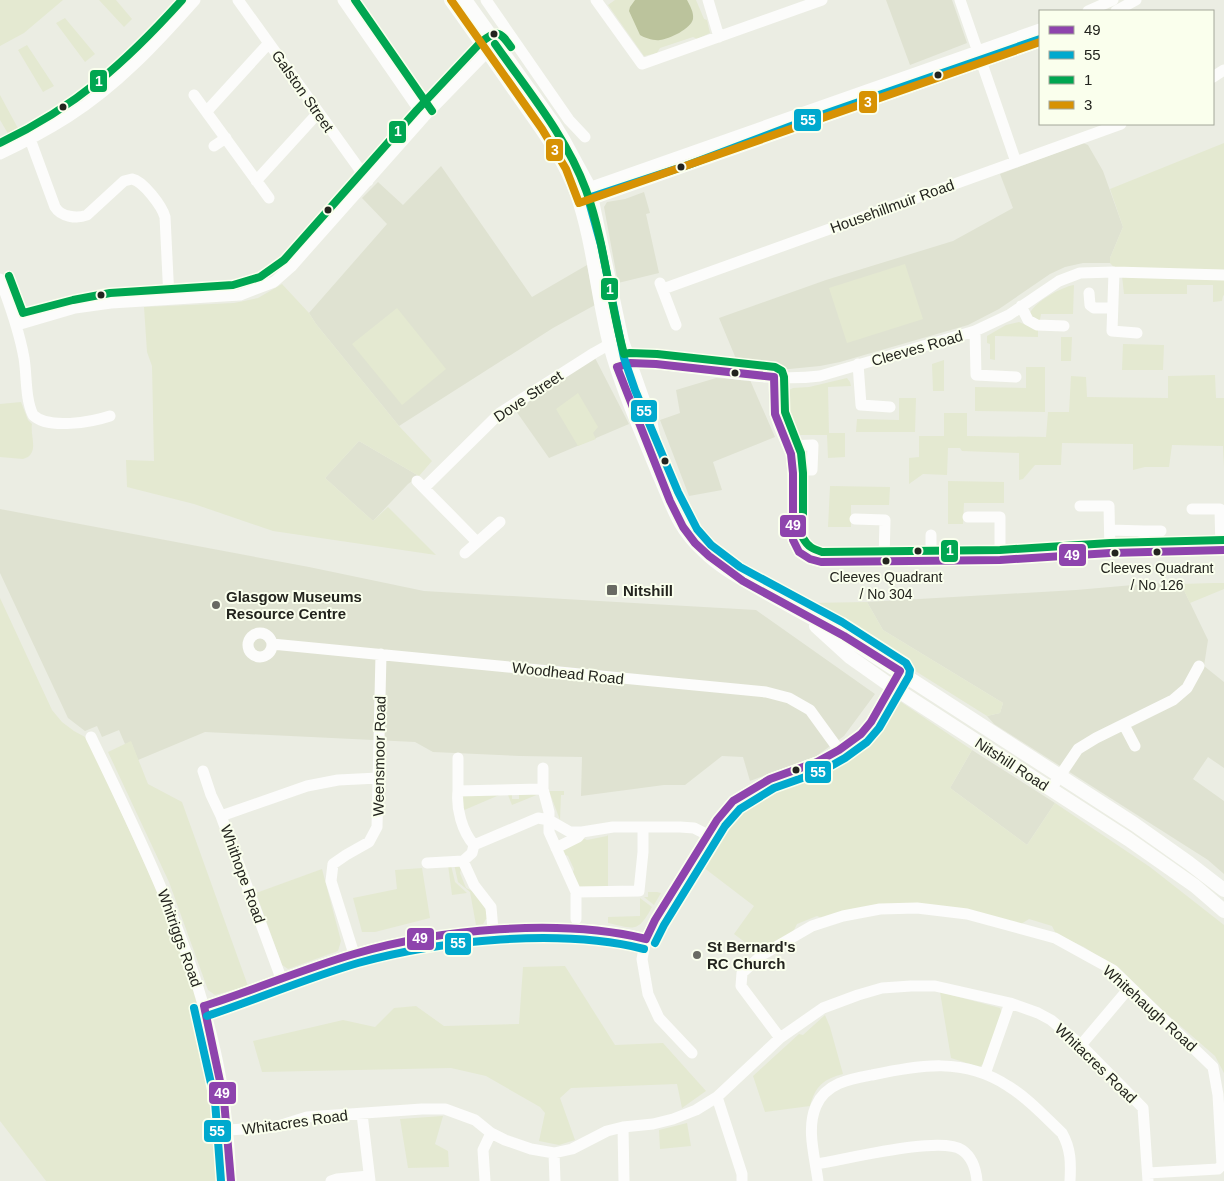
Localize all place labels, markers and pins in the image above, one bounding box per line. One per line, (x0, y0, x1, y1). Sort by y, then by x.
unlabelled marker (489, 29, 499, 39)
unlabelled marker (933, 70, 943, 80)
unlabelled marker (58, 102, 68, 112)
unlabelled marker (676, 162, 686, 172)
unlabelled marker (323, 205, 333, 215)
unlabelled marker (96, 290, 106, 300)
unlabelled marker (730, 368, 740, 378)
unlabelled marker (660, 456, 670, 466)
unlabelled marker (913, 546, 923, 556)
marker: Cleeves Quadrant / No 126 (1152, 547, 1162, 557)
unlabelled marker (1110, 548, 1120, 558)
marker: Cleeves Quadrant / No 304 (881, 556, 891, 566)
place label: Cleeves Quadrant / No 126 (1101, 560, 1214, 593)
place label: Cleeves Quadrant / No 304 (830, 569, 943, 602)
place label: Nitshill (623, 582, 673, 599)
marker: Nitshill (605, 583, 619, 597)
place label: Glasgow Museums Resource Centre (226, 588, 362, 622)
marker: Glasgow Museums Resource Centre (210, 599, 222, 611)
unlabelled marker (791, 765, 801, 775)
place label: St Bernard's RC Church (707, 938, 796, 972)
marker: St Bernard's RC Church (691, 949, 703, 961)

